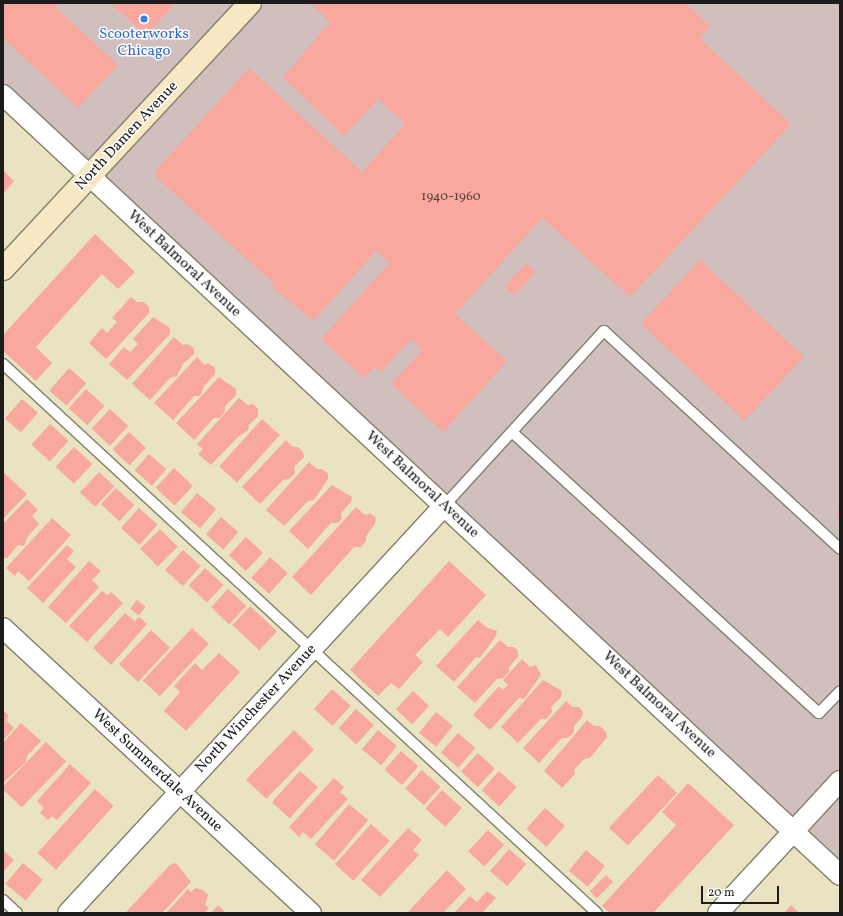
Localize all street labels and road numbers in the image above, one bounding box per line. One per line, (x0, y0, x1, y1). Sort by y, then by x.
street label: North Damen Avenue (72, 78, 182, 194)
street label: West Balmoral Avenue (124, 207, 244, 321)
street label: West Balmoral Avenue (362, 428, 482, 542)
street label: North Winchester Avenue (191, 641, 321, 777)
street label: West Balmoral Avenue (599, 648, 719, 762)
street label: West Summerdale Avenue (88, 706, 226, 836)

